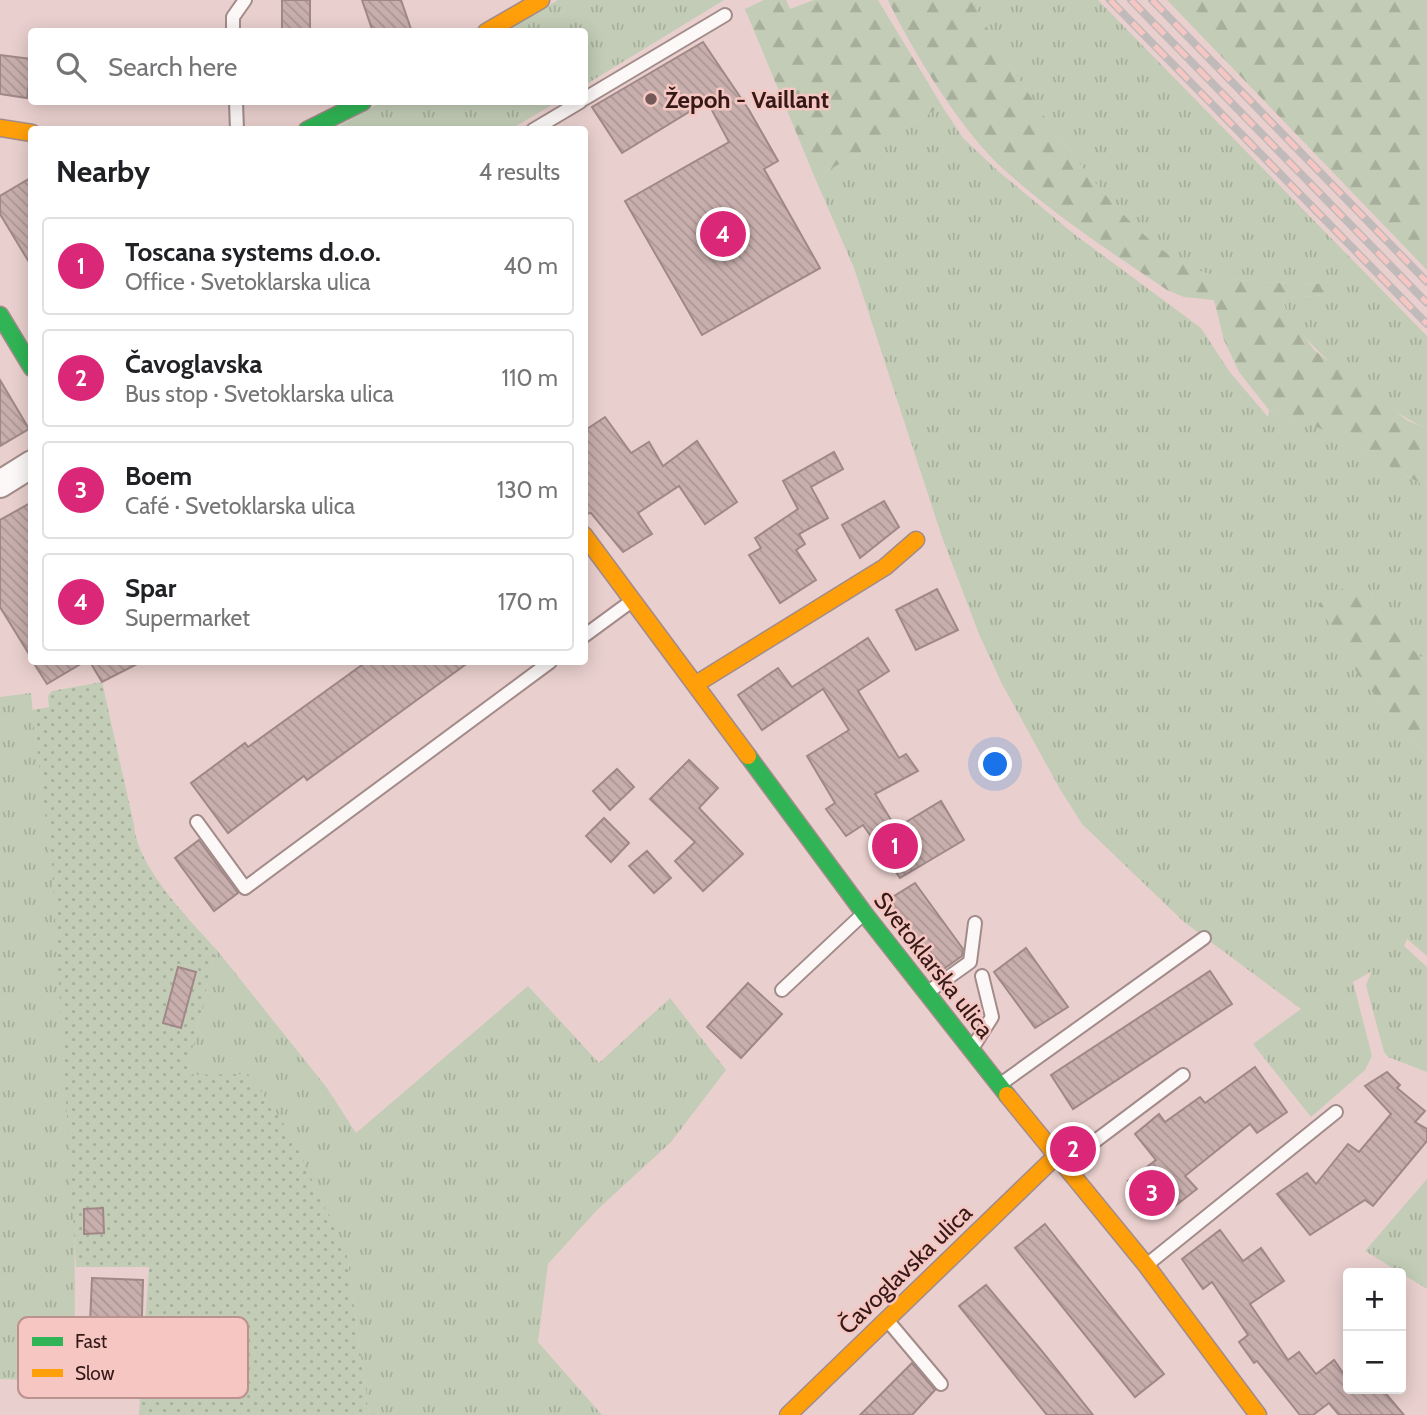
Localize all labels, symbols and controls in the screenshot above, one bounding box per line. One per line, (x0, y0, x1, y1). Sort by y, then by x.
search box (28, 28, 588, 105)
icon: search (52, 48, 90, 86)
text: Search here (108, 51, 237, 83)
place label: Žepoh - Vaillant (665, 85, 829, 114)
marker: Žepoh - Vaillant (643, 91, 659, 107)
text: Nearby (56, 153, 150, 190)
text: 4 results (479, 158, 560, 186)
pin: 4 (700, 208, 746, 260)
text: Toscana systems d.o.o. (125, 236, 381, 268)
text: 1 (77, 252, 85, 280)
text: 40 m (503, 252, 558, 280)
text: Office · Svetoklarska ulica (125, 268, 371, 296)
text: Čavoglavska (125, 348, 262, 380)
text: 2 (75, 364, 87, 392)
text: 110 m (502, 364, 558, 392)
text: Bus stop · Svetoklarska ulica (125, 380, 394, 408)
text: Boem (125, 460, 192, 492)
text: 3 (75, 476, 87, 504)
text: 130 m (497, 476, 558, 504)
text: Café · Svetoklarska ulica (125, 492, 355, 520)
text: Spar (125, 572, 176, 604)
text: 4 (74, 588, 88, 616)
text: 170 m (498, 588, 558, 616)
text: Supermarket (125, 604, 250, 632)
your location (978, 747, 1012, 781)
pin: 1 (872, 820, 918, 872)
street label: Svetoklarska ulica (868, 886, 1000, 1044)
pin: 2 (1050, 1123, 1096, 1175)
pin: 3 (1129, 1167, 1175, 1219)
street label: Čavoglavska ulica (832, 1198, 978, 1340)
map controls (1343, 1268, 1406, 1394)
button: + (1343, 1268, 1406, 1331)
legend (18, 1317, 248, 1398)
text: Fast (75, 1330, 108, 1353)
button: − (1343, 1331, 1406, 1394)
text: Slow (75, 1362, 115, 1385)

